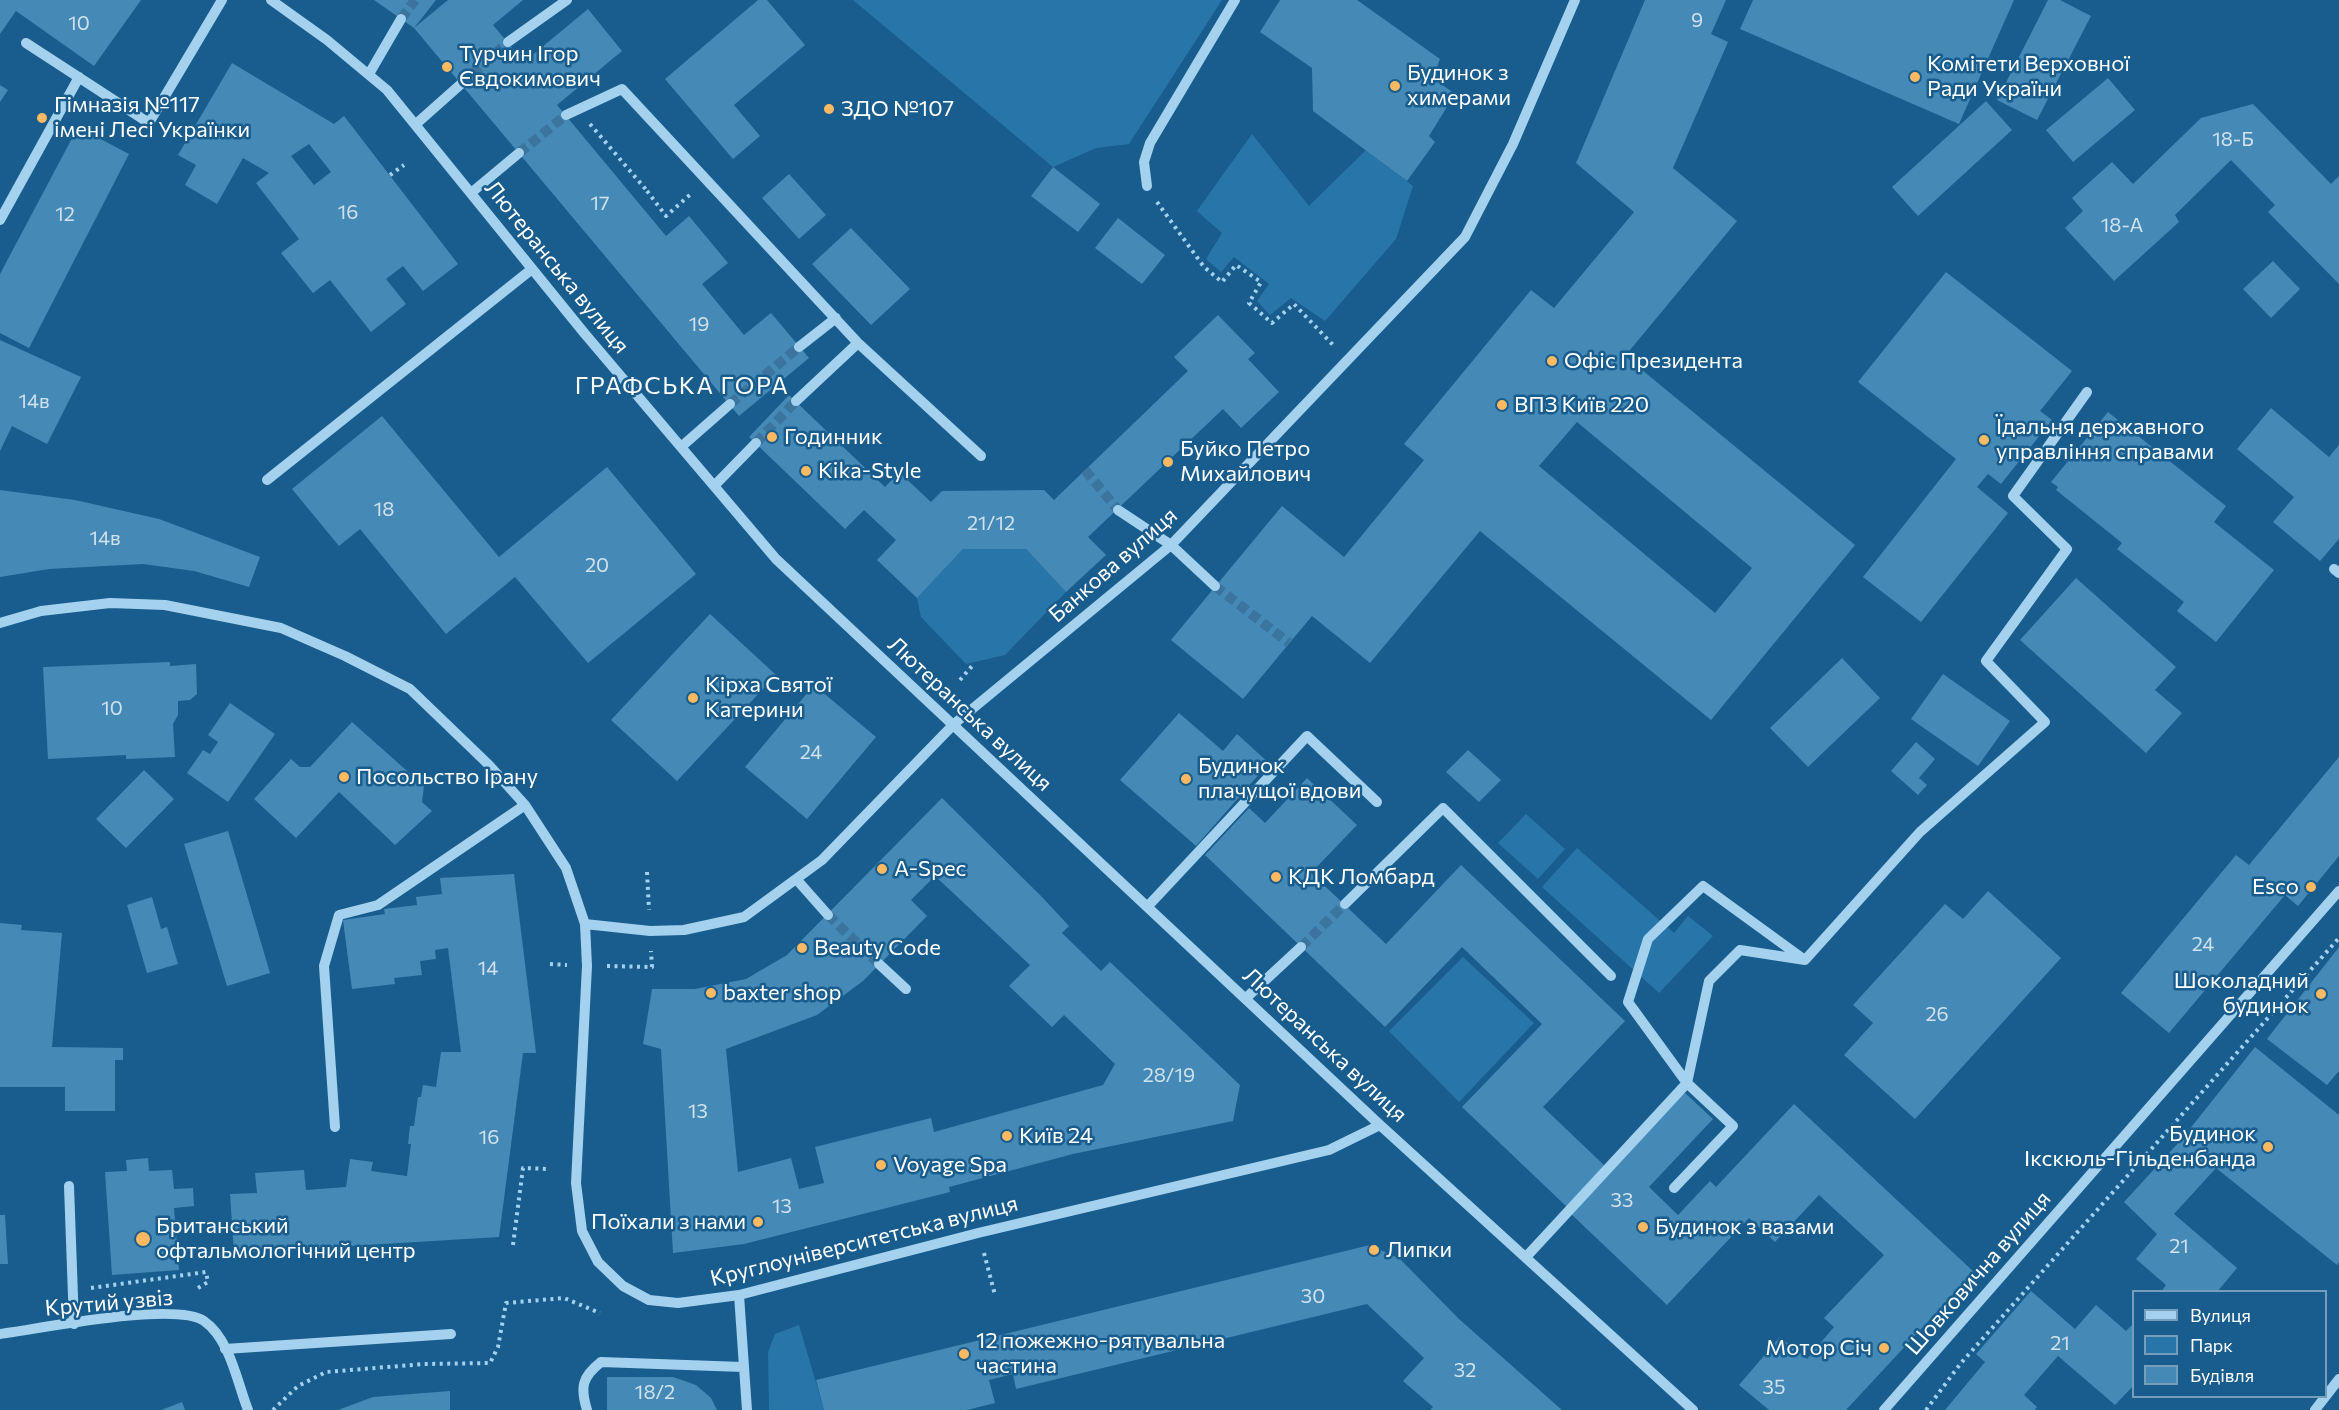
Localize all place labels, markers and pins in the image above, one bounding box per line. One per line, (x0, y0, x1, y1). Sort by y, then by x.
place label: Турчин Ігор Євдокимович (459, 41, 601, 92)
place label: Комітети Верховної Ради України (1927, 51, 2130, 102)
marker: Турчин Ігор Євдокимович (440, 60, 454, 74)
place label: Будинок з химерами (1407, 60, 1511, 112)
marker: Комітети Верховної Ради України (1908, 70, 1922, 84)
marker: Будинок з химерами (1388, 79, 1402, 93)
place label: Гімназія №117 імені Лесі Українки (54, 92, 250, 144)
place label: ЗДО №107 (841, 96, 954, 122)
marker: ЗДО №107 (822, 102, 836, 116)
marker: Гімназія №117 імені Лесі Українки (35, 111, 49, 125)
place label: Офіс Президента (1564, 348, 1743, 374)
marker: Офіс Президента (1545, 354, 1559, 368)
place label: ВПЗ Київ 220 (1514, 392, 1649, 418)
marker: ВПЗ Київ 220 (1495, 398, 1509, 412)
place label: Їдальня державного управління справами (1996, 414, 2214, 466)
place label: Годинник (784, 424, 883, 450)
marker: Годинник (765, 430, 779, 444)
marker: Їдальня державного управління справами (1977, 433, 1991, 447)
place label: Буйко Петро Михайлович (1180, 436, 1311, 488)
marker: Буйко Петро Михайлович (1161, 455, 1175, 469)
place label: Kika-Style (818, 458, 921, 484)
marker: Kika-Style (799, 464, 813, 478)
place label: Кірха Святої Катерини (705, 672, 832, 724)
marker: Кірха Святої Катерини (686, 691, 700, 705)
place label: Будинок плачущої вдови (1198, 753, 1361, 804)
place label: Посольство Ірану (356, 764, 538, 790)
marker: Посольство Ірану (337, 770, 351, 784)
marker: Будинок плачущої вдови (1179, 772, 1193, 786)
place label: A-Spec (894, 856, 966, 882)
marker: A-Spec (875, 862, 889, 876)
place label: КДК Ломбард (1288, 864, 1435, 890)
marker: КДК Ломбард (1269, 870, 1283, 884)
place label: Esco (2252, 874, 2299, 900)
marker: Esco (2304, 880, 2318, 894)
place label: Beauty Code (814, 935, 941, 961)
marker: Beauty Code (795, 941, 809, 955)
place label: Шоколадний будинок (2174, 968, 2309, 1020)
place label: baxter shop (723, 980, 841, 1006)
marker: baxter shop (704, 986, 718, 1000)
marker: Шоколадний будинок (2314, 987, 2328, 1001)
place label: Будинок Ікскюль-Гільденбанда (2024, 1121, 2256, 1172)
place label: Київ 24 (1019, 1123, 1093, 1149)
marker: Київ 24 (1000, 1129, 1014, 1143)
marker: Будинок Ікскюль-Гільденбанда (2261, 1140, 2275, 1154)
place label: Voyage Spa (893, 1152, 1007, 1178)
marker: Voyage Spa (874, 1158, 888, 1172)
place label: Поїхали з нами (591, 1209, 746, 1235)
place label: Британський офтальмологічний центр (156, 1213, 416, 1264)
place label: Будинок з вазами (1655, 1214, 1834, 1240)
marker: Поїхали з нами (751, 1215, 765, 1229)
marker: Будинок з вазами (1636, 1220, 1650, 1234)
marker: Британський офтальмологічний центр (134, 1230, 152, 1248)
place label: Липки (1386, 1237, 1452, 1263)
marker: Липки (1367, 1243, 1381, 1257)
place label: 12 пожежно-рятувальна частина (976, 1328, 1225, 1380)
place label: Мотор Січ (1765, 1335, 1872, 1361)
marker: Мотор Січ (1877, 1341, 1891, 1355)
marker: 12 пожежно-рятувальна частина (957, 1347, 971, 1361)

